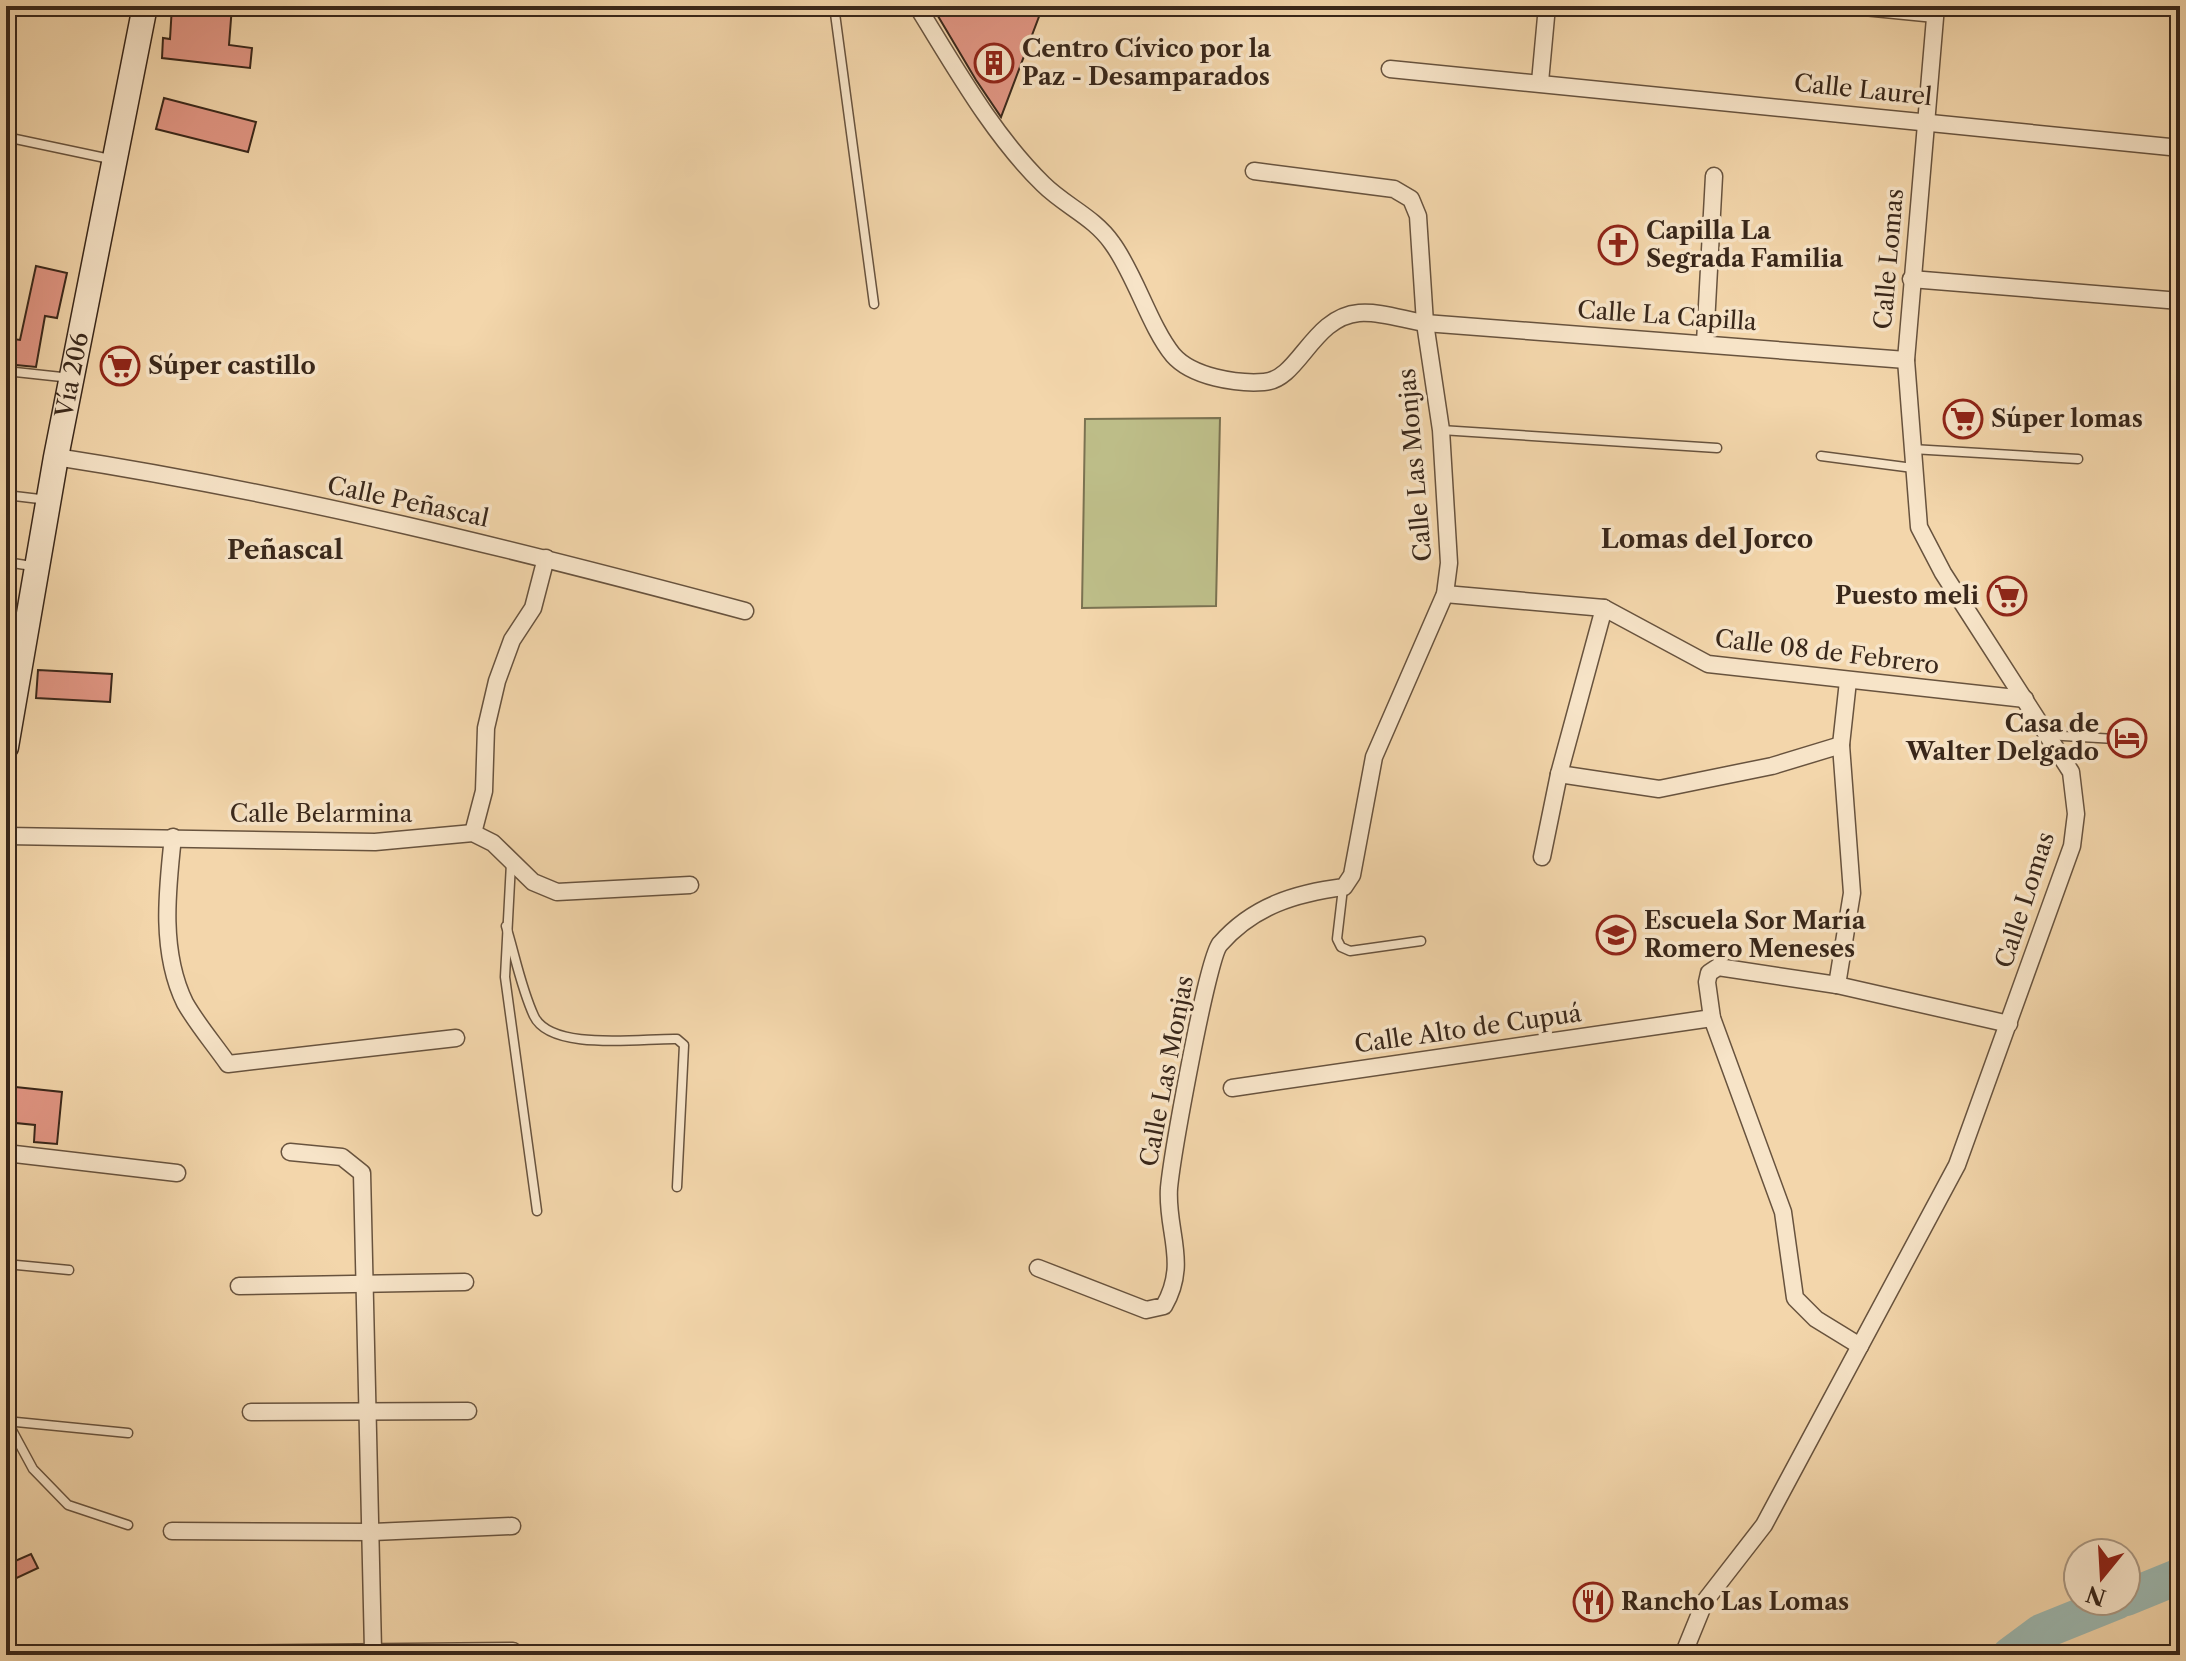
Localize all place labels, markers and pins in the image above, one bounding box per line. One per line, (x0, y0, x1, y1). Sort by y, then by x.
place label: Centro Cívico por la Paz - Desamparados (1022, 34, 1272, 91)
building icon: Centro Cívico por la Paz - Desamparados (973, 42, 1015, 84)
place label: Capilla La Segrada Familia (1646, 216, 1844, 273)
church icon: Capilla La Segrada Familia (1597, 224, 1639, 266)
supermarket icon: Súper castillo (99, 345, 141, 387)
place label: Súper castillo (148, 351, 316, 380)
supermarket icon: Súper lomas (1942, 398, 1984, 440)
place label: Súper lomas (1991, 404, 2143, 433)
supermarket icon: Puesto meli (1986, 575, 2028, 617)
place label: Puesto meli (1835, 581, 1979, 610)
place label: Casa de Walter Delgado (1905, 709, 2099, 766)
hotel icon: Casa de Walter Delgado (2106, 717, 2148, 759)
place label: Escuela Sor María Romero Meneses (1644, 906, 1867, 963)
school or university icon: Escuela Sor María Romero Meneses (1595, 914, 1637, 956)
restaurant icon: Rancho Las Lomas (1572, 1581, 1614, 1623)
place label: Rancho Las Lomas (1621, 1587, 1849, 1616)

